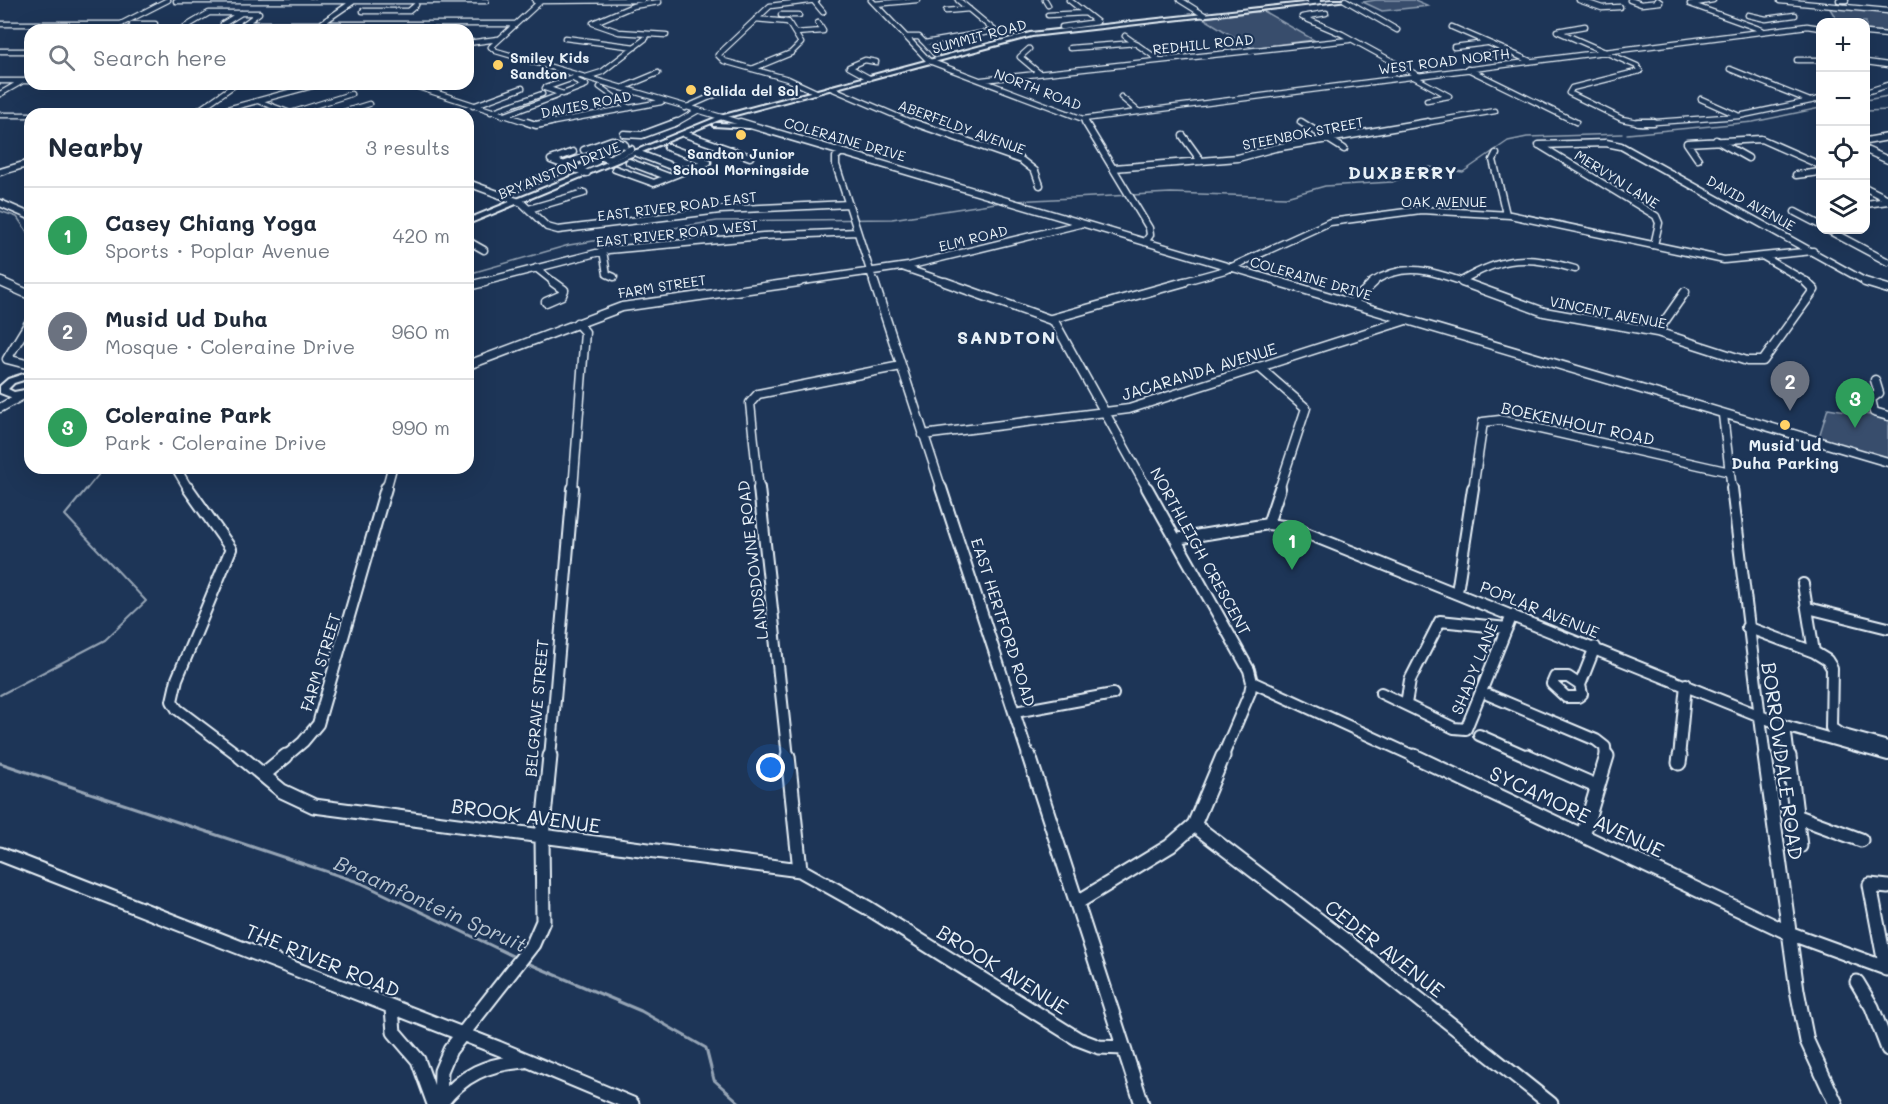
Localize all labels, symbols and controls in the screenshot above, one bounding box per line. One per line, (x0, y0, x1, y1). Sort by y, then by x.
street label: SUMMIT ROAD (930, 14, 1028, 58)
map controls (1816, 18, 1870, 234)
button: + (1816, 18, 1870, 72)
search box (24, 24, 474, 90)
street label: REDHILL ROAD (1152, 29, 1254, 59)
icon: search (45, 41, 78, 74)
text: Search here (93, 43, 227, 72)
street label: WEST ROAD NORTH (1377, 43, 1511, 79)
place label: Smiley Kids Sandton (510, 48, 589, 83)
marker: Smiley Kids Sandton (491, 58, 505, 72)
street label: NORTH ROAD (992, 64, 1084, 114)
button: − (1816, 72, 1870, 126)
place label: Salida del Sol (703, 81, 798, 100)
marker: Salida del Sol (684, 83, 698, 97)
street label: DAVIES ROAD (539, 86, 633, 122)
street label: ABERFELDY AVENUE (896, 95, 1028, 159)
street label: STEENBOK STREET (1241, 112, 1366, 154)
street label: COLERAINE DRIVE (782, 113, 908, 165)
button: locate (1816, 126, 1870, 180)
marker: Sandton Junior School Morningside (734, 128, 748, 142)
text: Nearby (48, 130, 143, 164)
text: 3 results (365, 134, 450, 160)
street label: BRYANSTON DRIVE (495, 137, 623, 203)
place label: Sandton Junior School Morningside (673, 144, 809, 179)
street label: MERVYN LANE (1571, 145, 1663, 213)
district label: DUXBERRY (1348, 160, 1458, 184)
street label: DAVID AVENUE (1703, 171, 1799, 235)
button: layers (1816, 180, 1870, 234)
street label: EAST RIVER ROAD EAST (596, 187, 758, 225)
street label: OAK AVENUE (1401, 192, 1487, 211)
text: Casey Chiang Yoga (105, 208, 317, 237)
street label: EAST RIVER ROAD WEST (595, 215, 759, 251)
street label: ELM ROAD (937, 220, 1009, 256)
text: 1 (63, 222, 72, 248)
text: 420 m (392, 222, 450, 248)
text: Sports · Poplar Avenue (105, 237, 330, 263)
street label: COLERAINE DRIVE (1248, 252, 1374, 304)
street label: FARM STREET (617, 270, 708, 302)
street label: VINCENT AVENUE (1548, 291, 1668, 333)
text: Musid Ud Duha (105, 304, 268, 333)
text: 2 (62, 318, 73, 344)
text: 960 m (391, 318, 450, 344)
district label: SANDTON (957, 325, 1057, 349)
text: Mosque · Coleraine Drive (105, 333, 355, 359)
street label: JACARANDA AVENUE (1119, 337, 1279, 405)
pin: 2 (1770, 362, 1810, 411)
pin: 3 (1836, 378, 1874, 428)
street label: BOEKENHOUT ROAD (1499, 396, 1657, 450)
text: Coleraine Park (105, 400, 272, 429)
text: 3 (62, 414, 74, 440)
text: 990 m (392, 414, 450, 440)
marker: Musid Ud Duha Parking (1778, 418, 1792, 432)
text: Park · Coleraine Drive (105, 429, 327, 455)
place label: Musid Ud Duha Parking (1731, 434, 1839, 473)
street label: NORTHLEIGH CRESCENT (1146, 463, 1256, 639)
street label: LANDSDOWNE ROAD (732, 479, 772, 641)
pin: 1 (1272, 520, 1312, 570)
street label: EAST HERTFORD ROAD (967, 535, 1041, 709)
street label: POPLAR AVENUE (1477, 576, 1603, 642)
street label: FARM STREET (295, 610, 345, 714)
street label: SHADY LANE (1446, 618, 1502, 718)
street label: BELGRAVE STREET (520, 638, 552, 778)
street label: BORROWDALE ROAD (1756, 660, 1810, 862)
your location (756, 753, 785, 782)
street label: SYCAMORE AVENUE (1486, 759, 1668, 863)
street label: BROOK AVENUE (450, 792, 602, 838)
water label: Braamfontein Spruit (330, 848, 532, 958)
street label: CEDER AVENUE (1320, 893, 1450, 1003)
street label: THE RIVER ROAD (242, 917, 404, 1003)
street label: BROOK AVENUE (932, 918, 1074, 1020)

